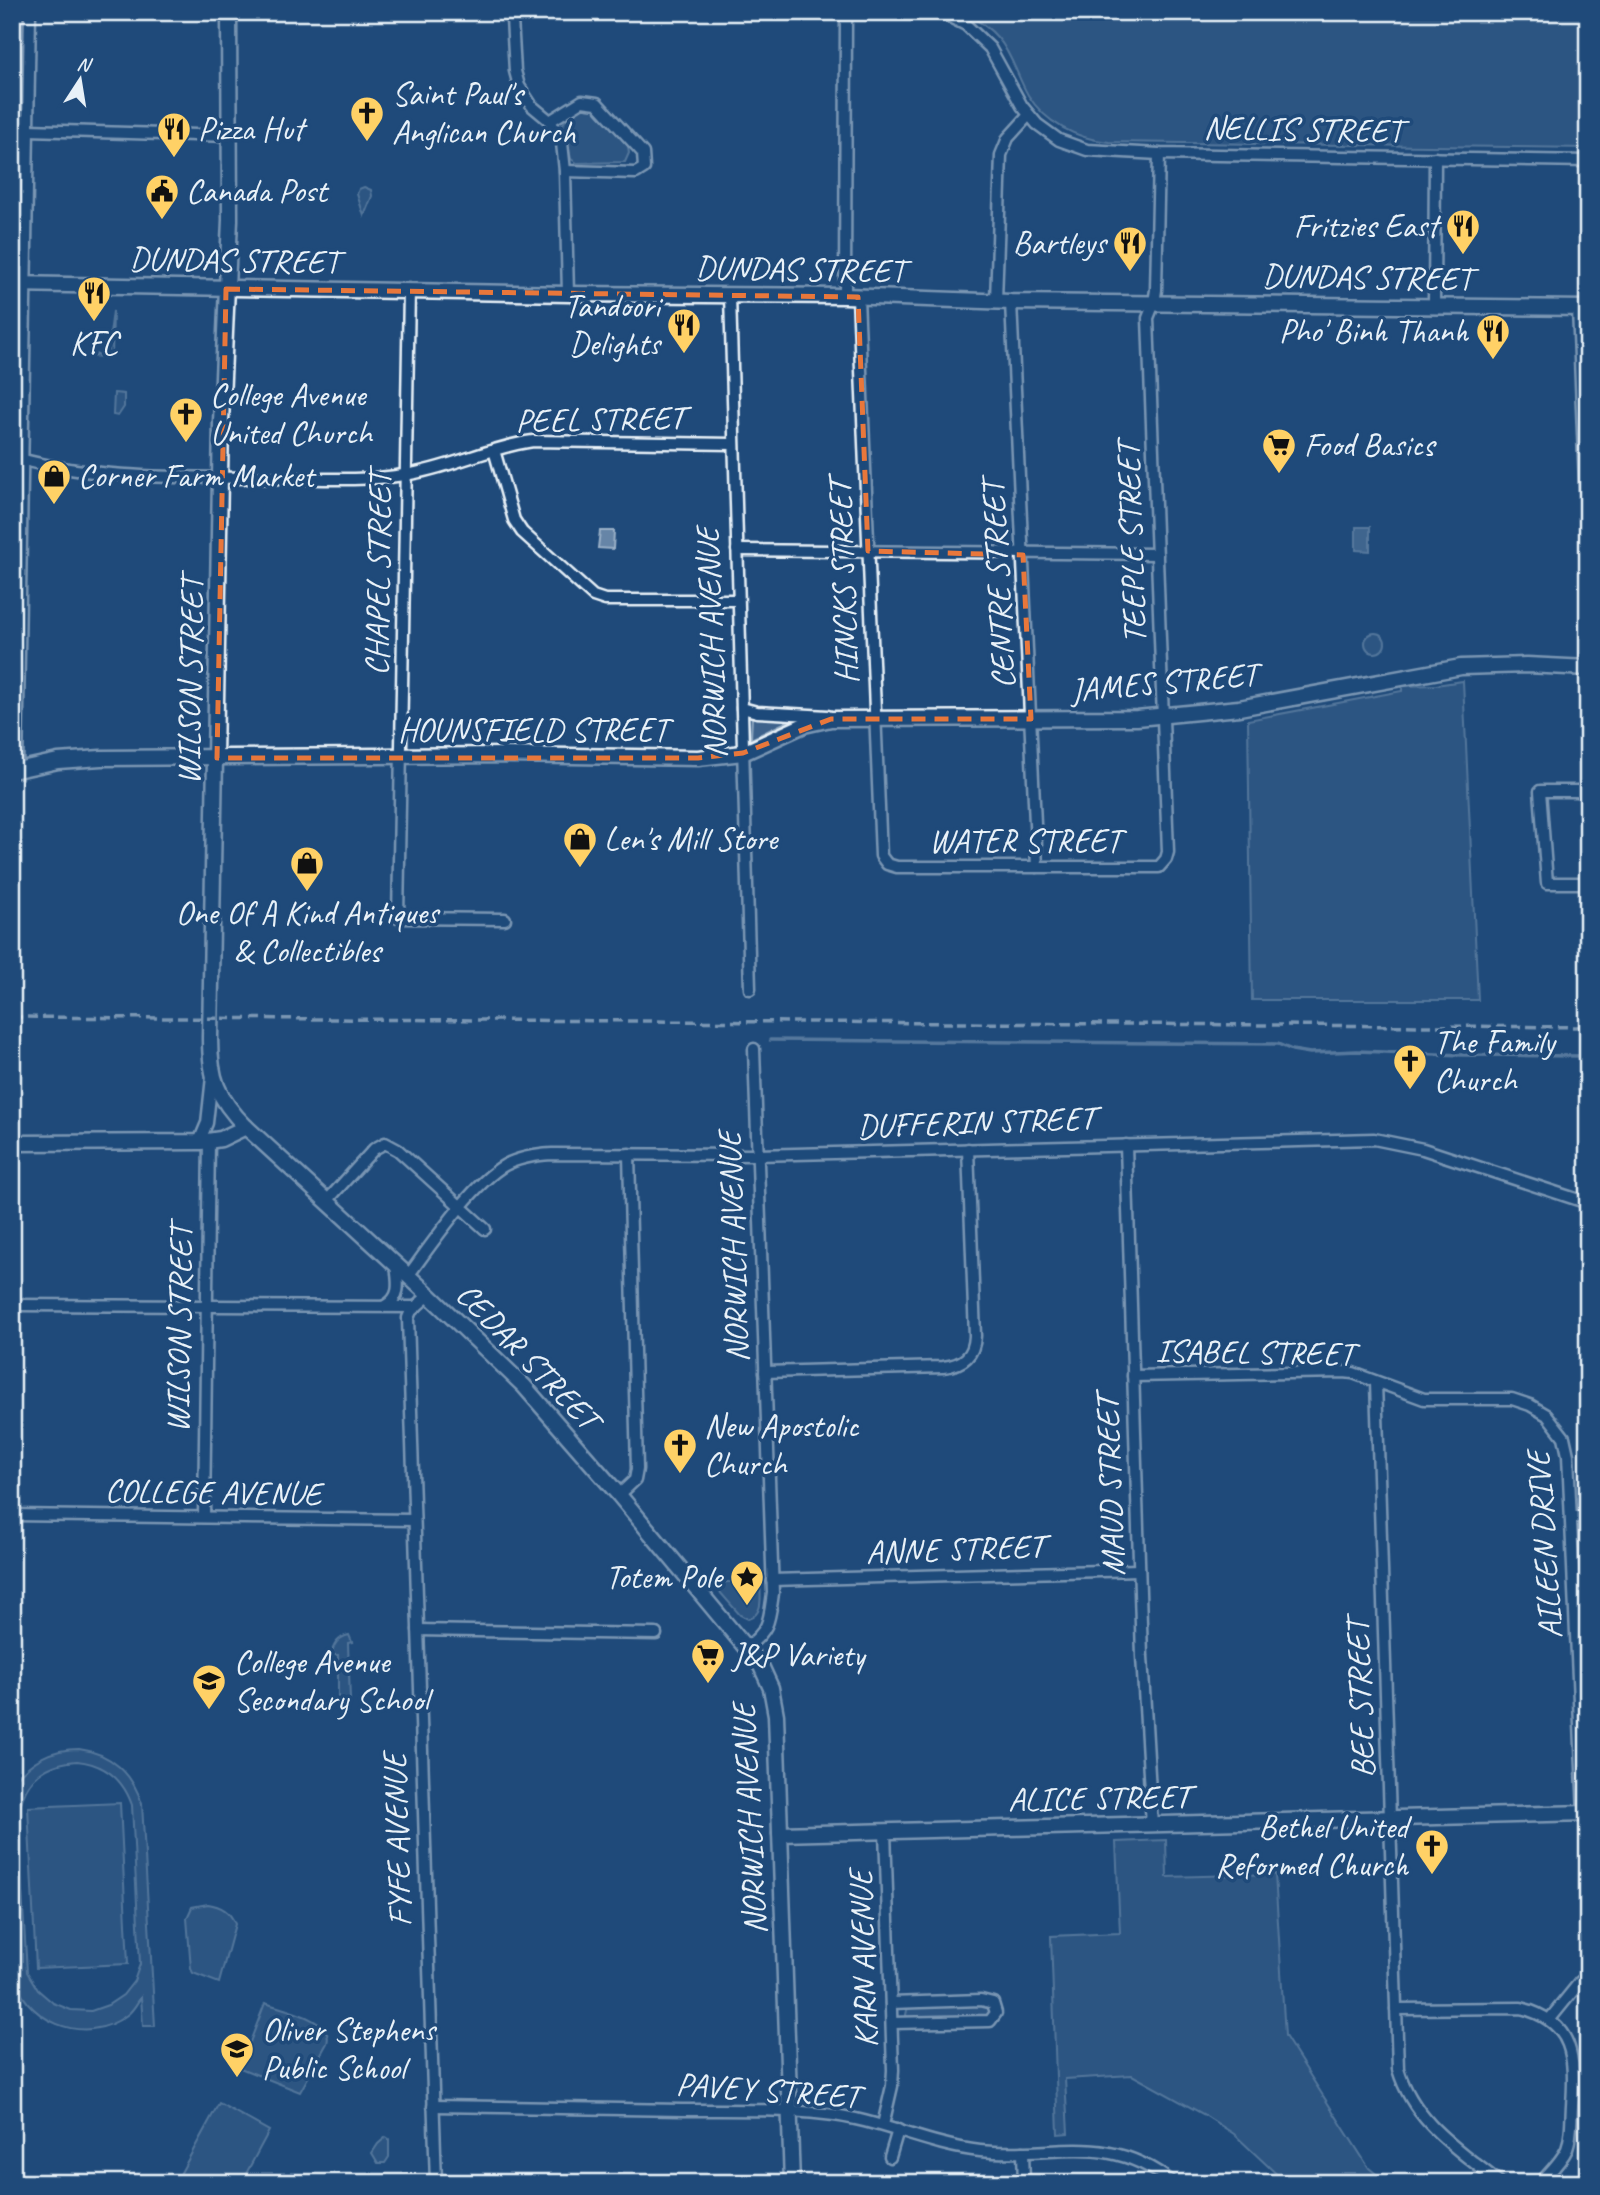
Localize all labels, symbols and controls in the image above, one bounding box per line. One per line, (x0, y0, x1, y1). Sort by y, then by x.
north arrow (46, 46, 116, 116)
text: N (75, 51, 95, 78)
place label: Saint Paul's Anglican Church (392, 73, 577, 153)
church icon: Saint Paul's Anglican Church (348, 94, 386, 143)
street label: NELLIS STREET (1203, 106, 1411, 152)
place label: Pizza Hut (198, 108, 308, 150)
restaurant icon: Pizza Hut (155, 110, 193, 159)
place label: Canada Post (186, 170, 330, 212)
public building icon: Canada Post (143, 172, 181, 221)
place label: Fritzies East (1294, 205, 1442, 247)
restaurant icon: Fritzies East (1444, 207, 1482, 256)
place label: Bartleys (1013, 222, 1109, 264)
restaurant icon: Bartleys (1111, 224, 1149, 273)
street label: DUNDAS STREET (129, 237, 347, 283)
street label: DUNDAS STREET (695, 246, 913, 292)
street label: DUNDAS STREET (1262, 254, 1480, 300)
restaurant icon: KFC (75, 274, 113, 323)
place label: Tandoori Delights (564, 285, 664, 365)
restaurant icon: Tandoori Delights (665, 306, 703, 355)
place label: Pho' Binh Thanh (1279, 310, 1470, 352)
restaurant icon: Pho' Binh Thanh (1474, 312, 1512, 361)
place label: KFC (70, 322, 122, 364)
place label: College Avenue United Church (210, 374, 374, 454)
church icon: College Avenue United Church (167, 395, 205, 444)
street label: PEEL STREET (515, 396, 693, 441)
place label: Food Basics (1304, 424, 1437, 466)
supermarket icon: Food Basics (1260, 426, 1298, 475)
street label: TEEPLE STREET (1106, 435, 1156, 644)
place label: Corner Farm Market (78, 455, 317, 497)
shop icon: Corner Farm Market (35, 457, 73, 506)
street label: CHAPEL STREET (355, 464, 401, 676)
street label: HINCKS STREET (818, 471, 868, 685)
street label: CENTRE STREET (971, 473, 1024, 690)
street label: NORWICH AVENUE (686, 523, 736, 759)
street label: WILSON STREET (167, 569, 213, 785)
street label: JAMES STREET (1067, 652, 1266, 711)
street label: HOUNSFIELD STREET (398, 709, 675, 751)
place label: Len's Mill Store (604, 818, 780, 860)
shop icon: Len's Mill Store (561, 820, 599, 869)
street label: WATER STREET (929, 820, 1128, 862)
shop icon: One Of A Kind Antiques & Collectibles (288, 844, 326, 893)
place label: One Of A Kind Antiques & Collectibles (176, 892, 441, 972)
place label: The Family Church (1434, 1021, 1557, 1101)
church icon: The Family Church (1391, 1042, 1429, 1091)
street label: DUFFERIN STREET (856, 1097, 1104, 1147)
street label: NORWICH AVENUE (708, 1127, 758, 1363)
street label: WILSON STREET (156, 1217, 202, 1433)
street label: CEDAR STREET (447, 1273, 614, 1444)
street label: ISABEL STREET (1155, 1329, 1362, 1375)
street label: MAUD STREET (1086, 1388, 1134, 1577)
place label: New Apostolic Church (704, 1405, 860, 1485)
church icon: New Apostolic Church (661, 1426, 699, 1475)
street label: AILEEN DRIVE (1516, 1446, 1572, 1640)
street label: COLLEGE AVENUE (105, 1469, 326, 1515)
street label: ANNE STREET (865, 1525, 1053, 1573)
place label: Totem Pole (606, 1556, 724, 1598)
place icon: Totem Pole (728, 1558, 766, 1607)
street label: BEE STREET (1336, 1611, 1384, 1779)
place label: J&P Variety (730, 1634, 867, 1676)
supermarket icon: J&P Variety (689, 1636, 727, 1685)
place label: College Avenue Secondary School (234, 1641, 434, 1721)
school or university icon: College Avenue Secondary School (190, 1662, 228, 1711)
street label: NORWICH AVENUE (722, 1699, 776, 1935)
street label: FYFE AVENUE (373, 1749, 421, 1927)
street label: ALICE STREET (1008, 1775, 1198, 1821)
place label: Bethel United Reformed Church (1215, 1806, 1413, 1886)
church icon: Bethel United Reformed Church (1413, 1827, 1451, 1876)
street label: KARN AVENUE (839, 1866, 887, 2048)
place label: Oliver Stephens Public School (262, 2009, 438, 2089)
school or university icon: Oliver Stephens Public School (218, 2030, 256, 2079)
street label: PAVEY STREET (675, 2063, 868, 2118)

